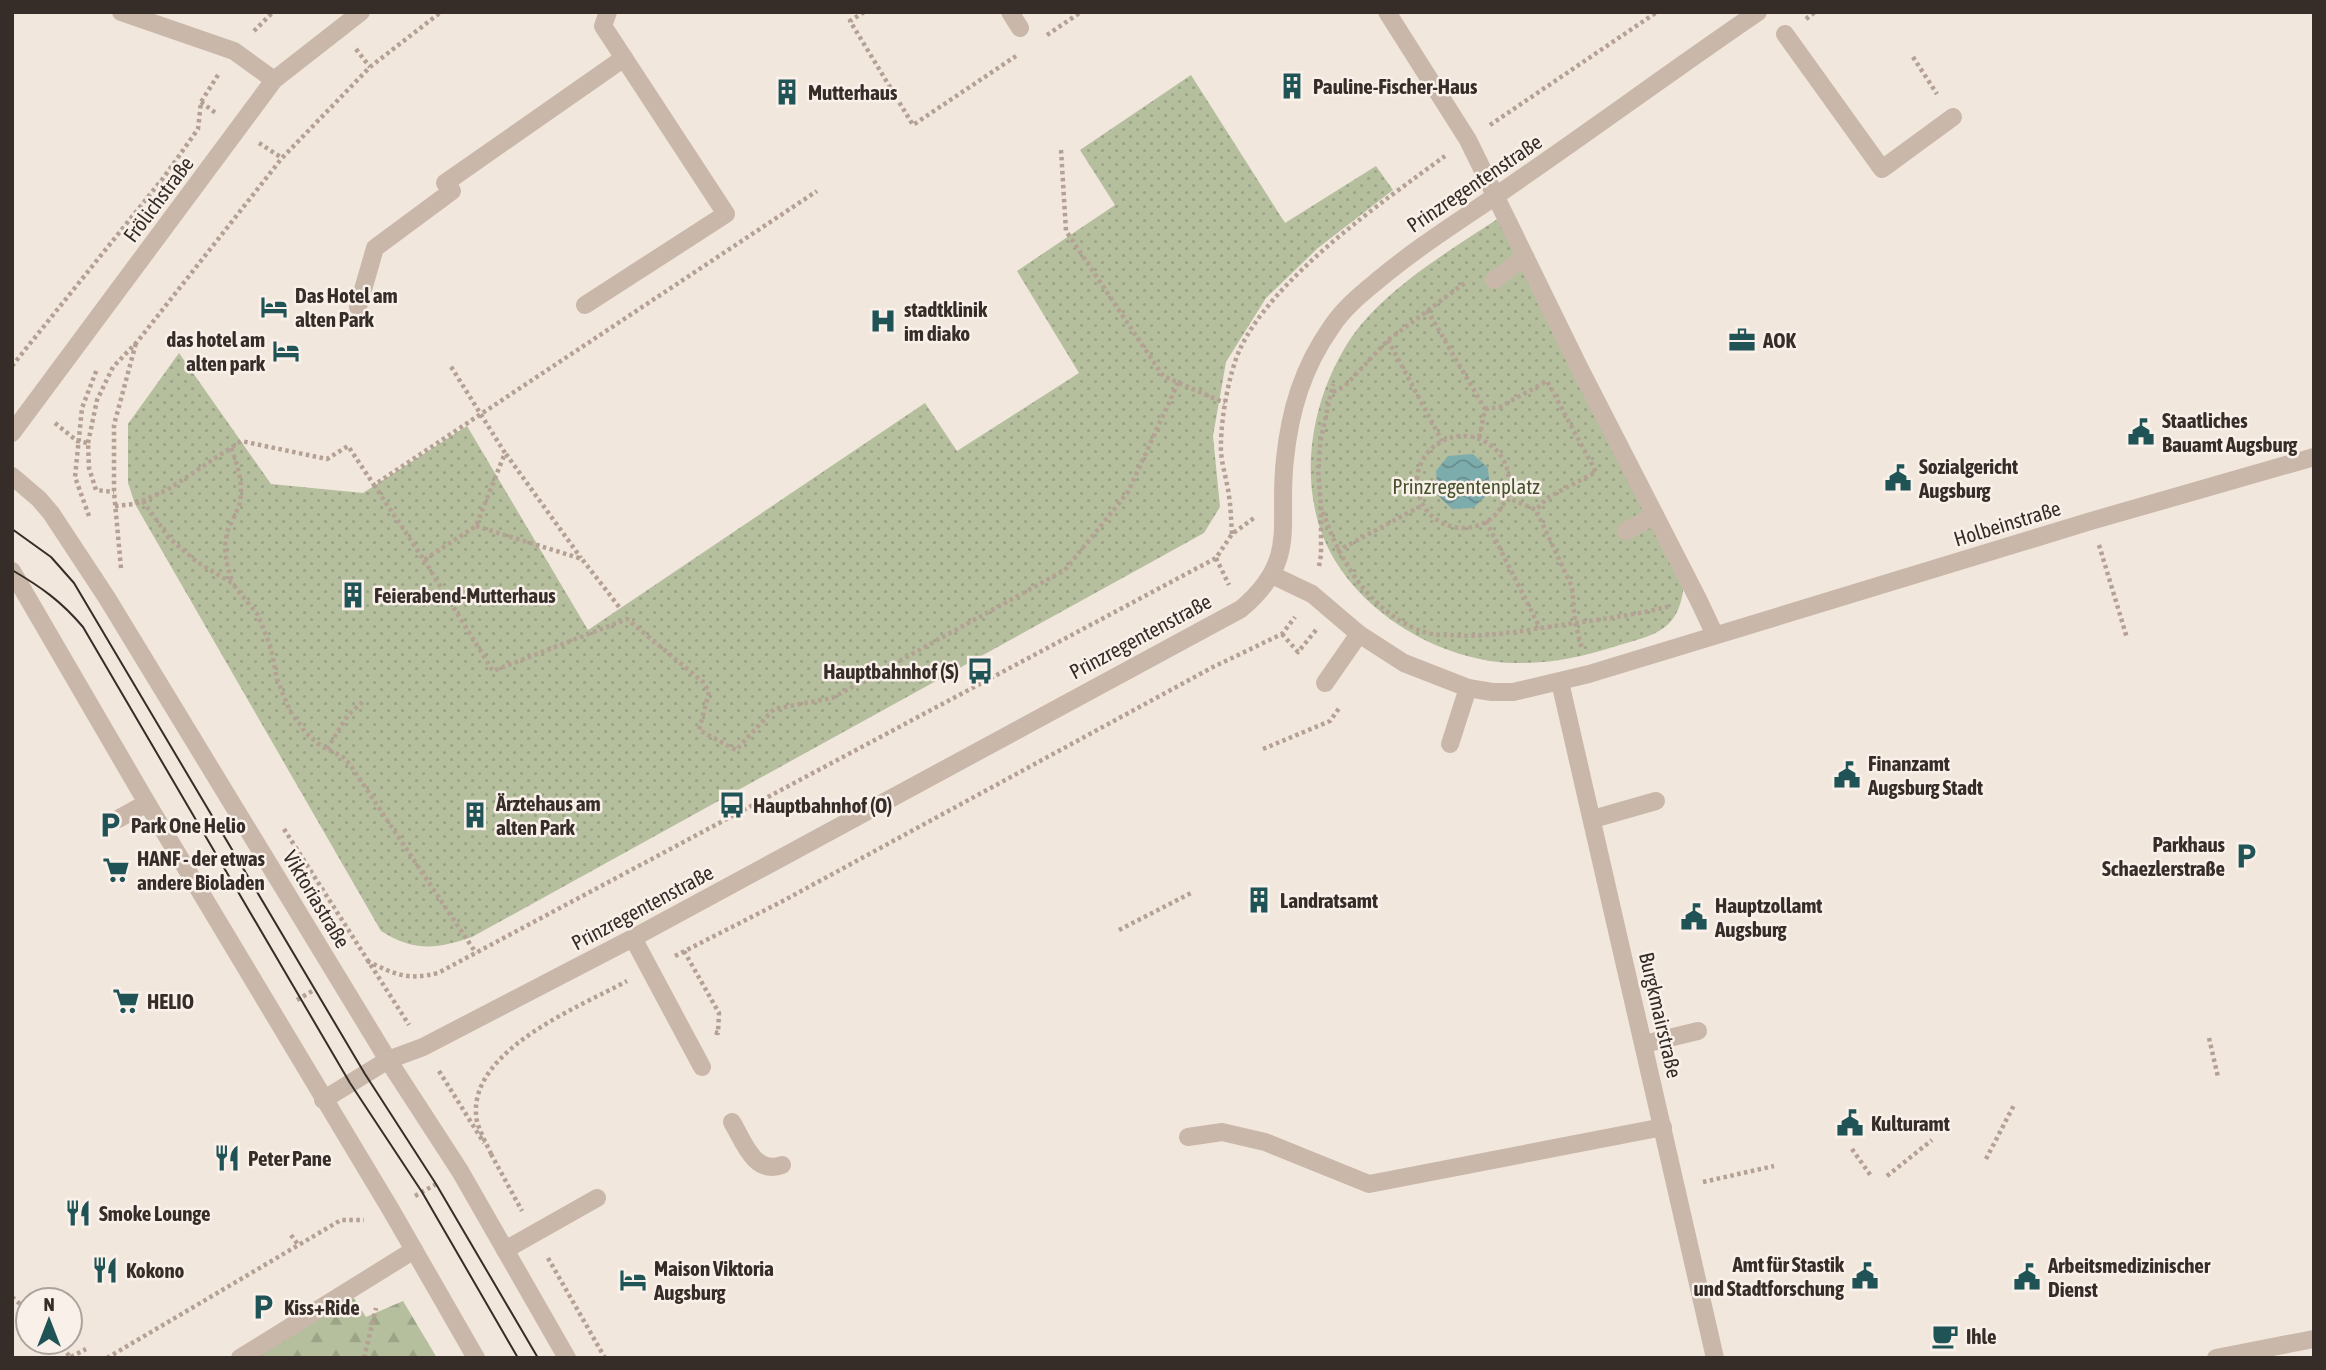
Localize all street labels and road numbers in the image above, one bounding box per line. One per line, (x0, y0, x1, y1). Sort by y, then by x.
street label: Prinzregentenstraße (1402, 129, 1546, 237)
street label: Frölichstraße (118, 151, 198, 247)
street label: Holbeinstraße (1951, 495, 2063, 551)
street label: Prinzregentenstraße (1065, 589, 1215, 683)
street label: Viktoriastraße (279, 846, 355, 952)
street label: Prinzregentenstraße (567, 860, 717, 954)
street label: Burgkmairstraße (1635, 950, 1687, 1080)

